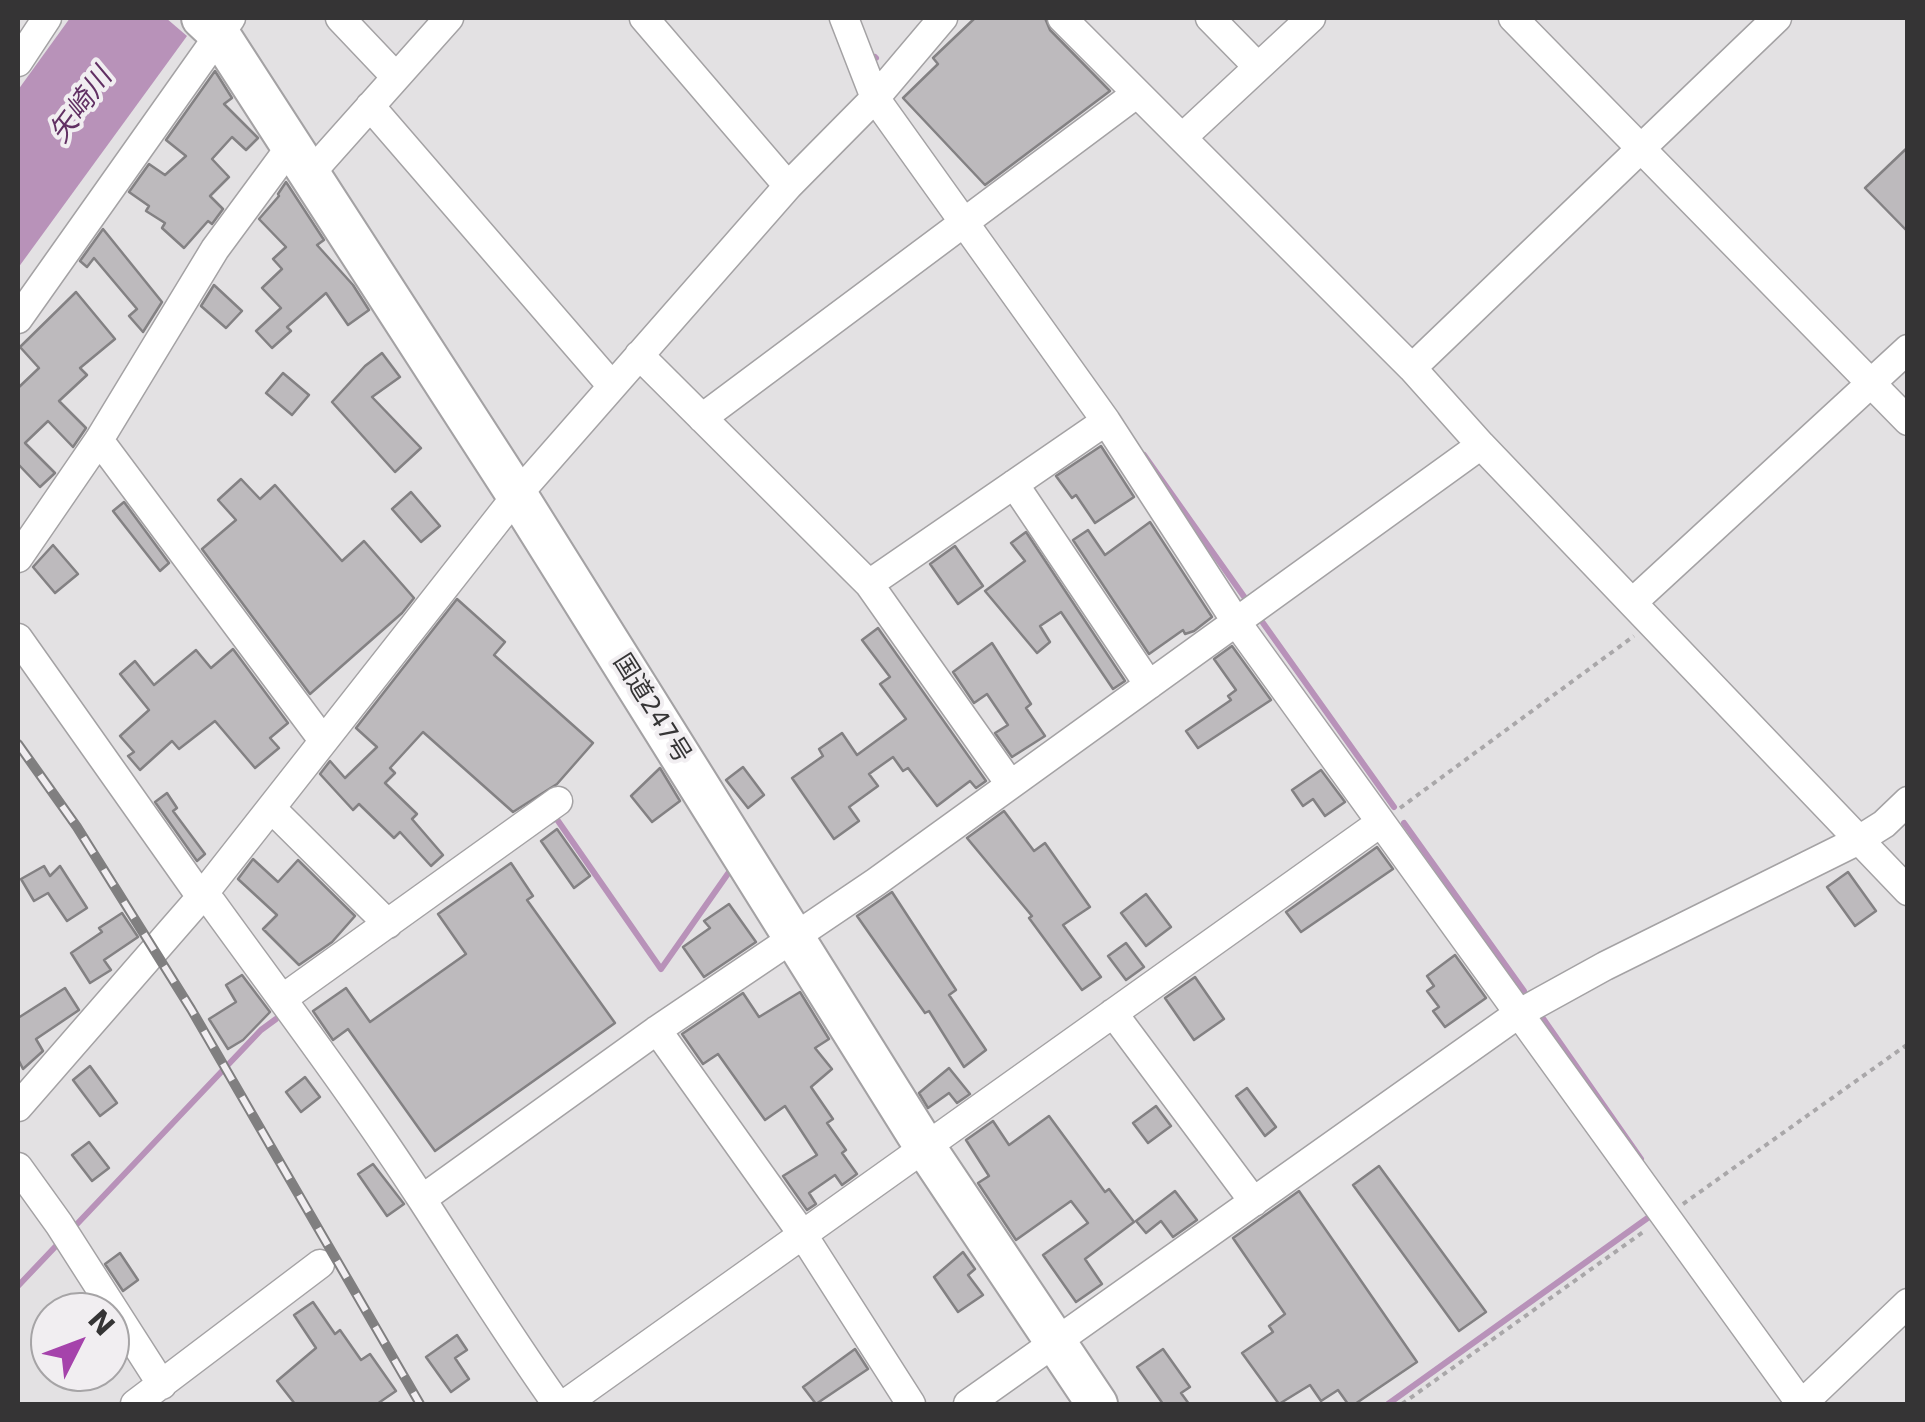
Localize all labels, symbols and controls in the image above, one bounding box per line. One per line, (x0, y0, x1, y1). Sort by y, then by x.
water label: 矢崎川 (44, 62, 120, 150)
street label: 国道247号 (606, 649, 696, 769)
north arrow (30, 1292, 130, 1392)
text: N (81, 1303, 121, 1343)

